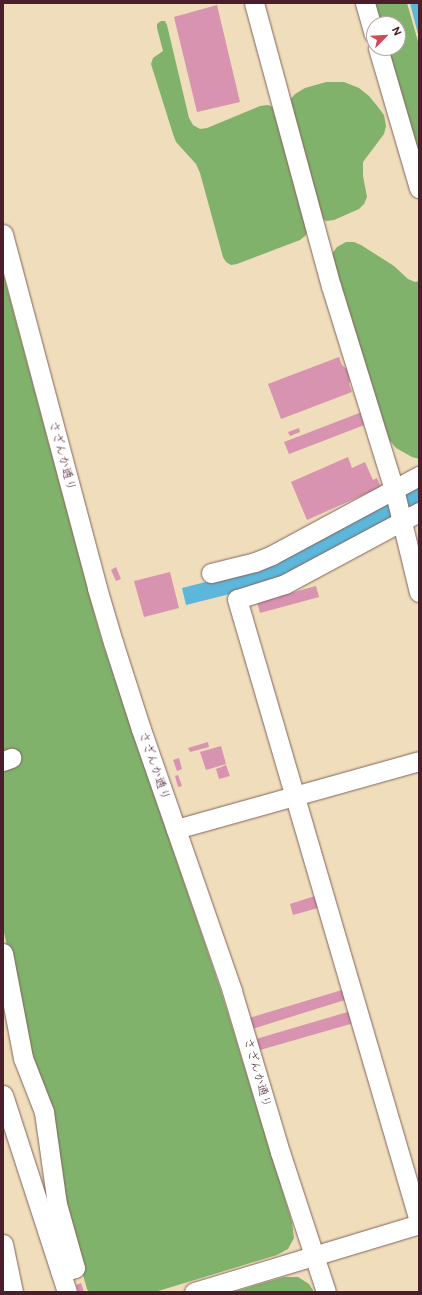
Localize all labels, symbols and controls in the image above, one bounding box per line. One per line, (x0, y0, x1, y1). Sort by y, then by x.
north arrow (366, 16, 406, 56)
text: N (389, 25, 404, 38)
street label: さざんか通り (46, 419, 78, 493)
street label: さざんか通り (135, 730, 173, 802)
street label: さざんか通り (240, 1036, 274, 1110)

